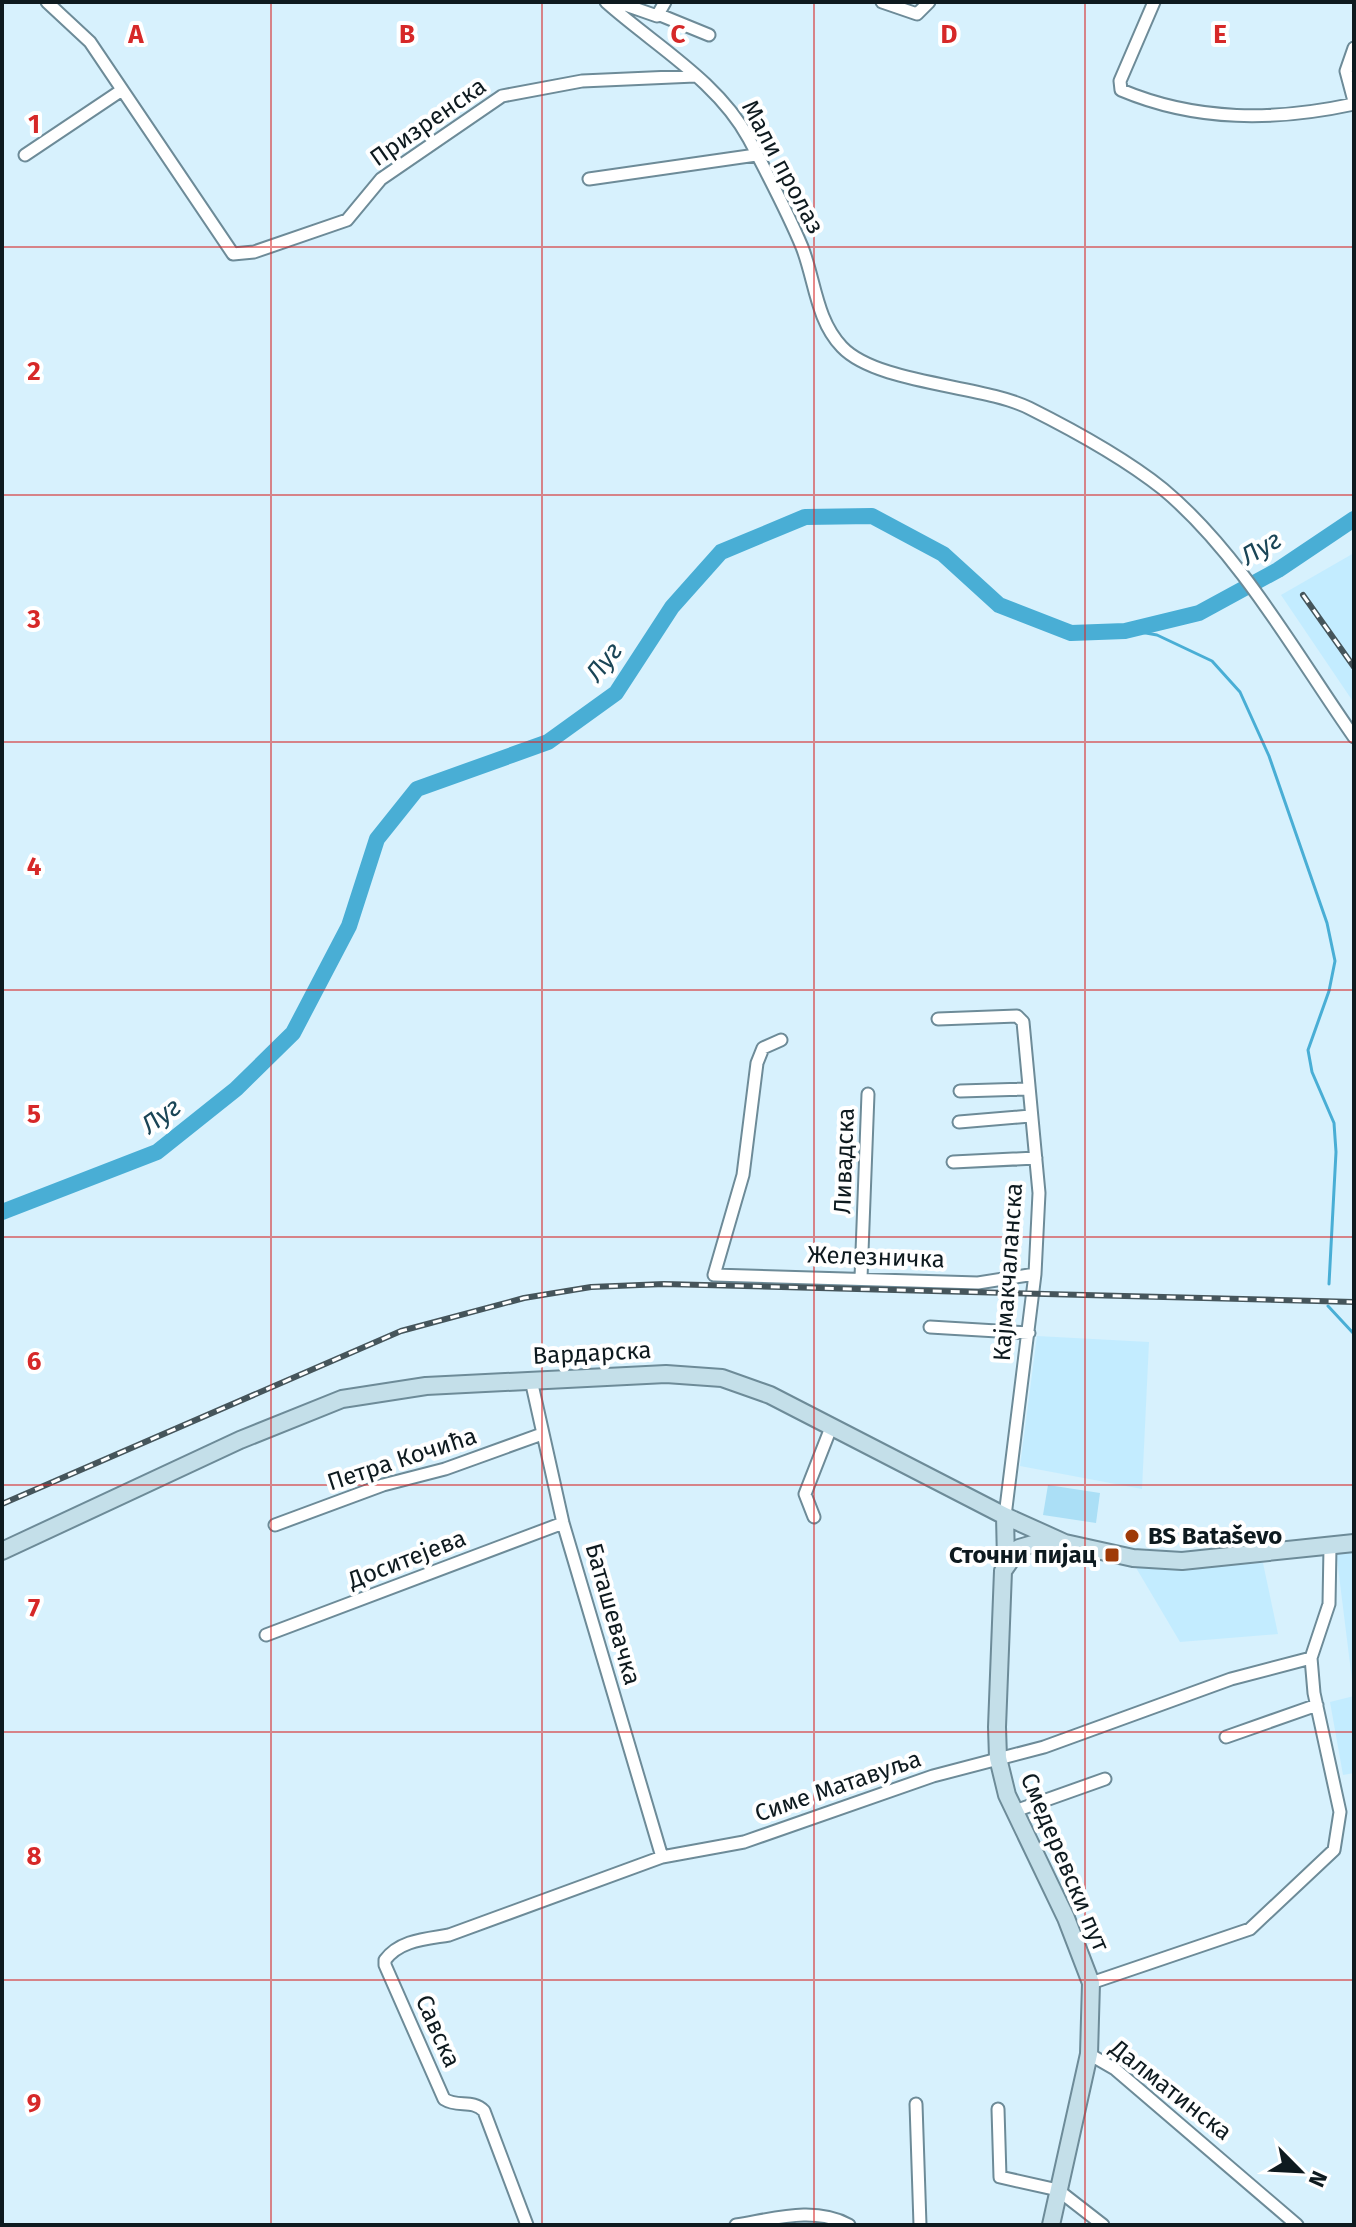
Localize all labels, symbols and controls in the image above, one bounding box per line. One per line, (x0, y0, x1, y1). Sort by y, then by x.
text: A (127, 19, 144, 50)
text: B (399, 19, 415, 50)
text: C (671, 19, 686, 50)
text: D (941, 19, 958, 50)
text: E (1213, 19, 1227, 50)
street label: Призренска (365, 72, 491, 172)
street label: Мали пролаз (736, 95, 830, 239)
text: 1 (28, 109, 40, 140)
text: 2 (27, 356, 41, 387)
water label: Луг (1234, 524, 1287, 572)
text: 3 (26, 604, 41, 635)
water label: Луг (578, 636, 629, 689)
text: 4 (27, 851, 42, 882)
water label: Луг (134, 1091, 187, 1141)
text: 5 (27, 1099, 41, 1130)
street label: Ливадска (828, 1107, 860, 1215)
street label: Кајмакчаланска (988, 1182, 1028, 1362)
street label: Железничка (807, 1241, 945, 1273)
street label: Вардарска (532, 1336, 652, 1370)
text: 6 (27, 1346, 42, 1377)
street label: Петра Кочића (324, 1422, 480, 1496)
place label: BS Bataševo (1148, 1522, 1282, 1550)
street label: Доситејева (343, 1524, 470, 1595)
marker: BS Bataševo (1123, 1527, 1141, 1545)
street label: Баташевачка (579, 1540, 647, 1688)
place label: Сточни пијац (949, 1541, 1097, 1569)
marker: Сточни пијац (1103, 1546, 1121, 1564)
text: 7 (28, 1593, 40, 1624)
street label: Симе Матавуља (751, 1744, 925, 1828)
street label: Смедеревски пут (1015, 1769, 1115, 1956)
text: 8 (26, 1841, 42, 1872)
street label: Савска (410, 1990, 466, 2072)
street label: Далматинска (1104, 2033, 1237, 2146)
text: 9 (27, 2088, 41, 2119)
north arrow (1260, 2131, 1340, 2211)
text: N (1303, 2167, 1333, 2191)

